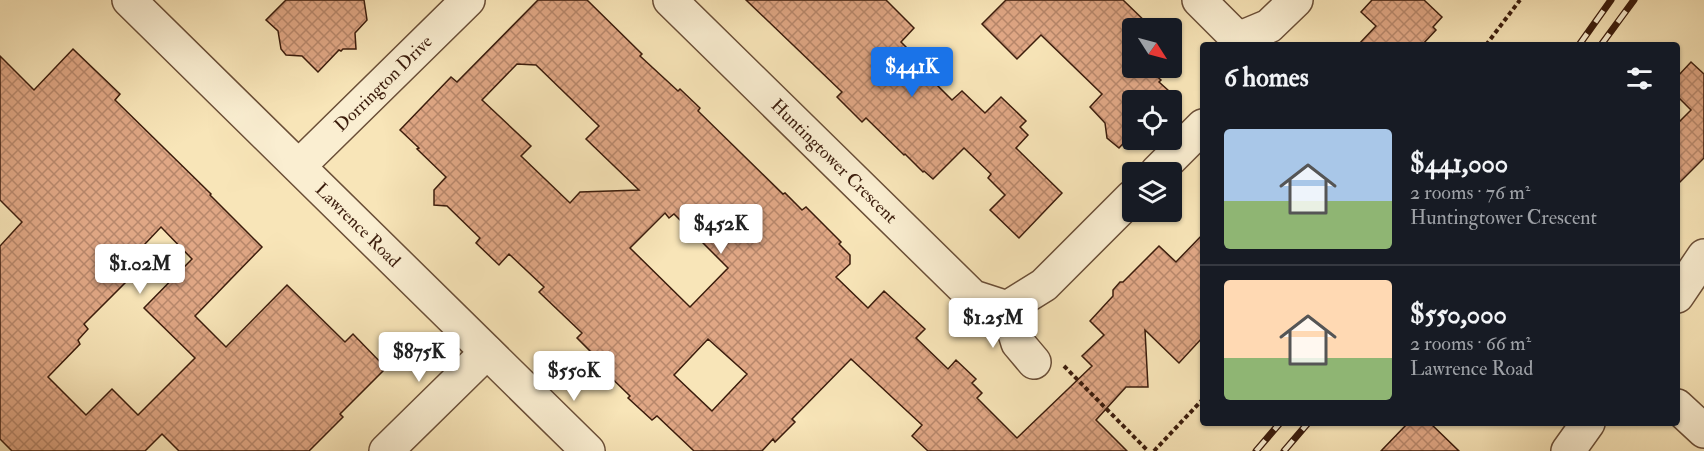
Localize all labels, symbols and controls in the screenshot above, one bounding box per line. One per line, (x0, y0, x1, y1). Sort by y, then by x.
north arrow (1122, 18, 1182, 78)
map controls (1122, 18, 1182, 222)
street label: Dorrington Drive (330, 30, 438, 137)
pin: $441K (870, 47, 954, 98)
text: $441K (885, 54, 939, 79)
text: 6 homes (1224, 62, 1309, 94)
icon: filters (1623, 62, 1656, 95)
button: locate (1122, 90, 1182, 150)
street label: Huntingtower Crescent (766, 94, 902, 229)
text: $441,000 (1410, 148, 1508, 180)
icon: home (1272, 153, 1344, 225)
button: layers (1122, 162, 1182, 222)
street label: Lawrence Road (310, 178, 405, 273)
text: 2 rooms · 76 m² (1410, 180, 1530, 205)
pin: $452K (679, 204, 763, 255)
text: Huntingtower Crescent (1410, 205, 1597, 230)
text: $452K (694, 211, 748, 236)
pin: $1.02M (91, 244, 189, 295)
text: $1.02M (109, 251, 171, 276)
pin: $1.25M (944, 298, 1042, 349)
text: $550,000 (1410, 299, 1507, 331)
icon: home (1272, 304, 1344, 376)
text: $1.25M (963, 305, 1023, 330)
text: 2 rooms · 66 m² (1410, 331, 1531, 356)
pin: $875K (377, 332, 461, 383)
text: $875K (393, 339, 445, 364)
pin: $550K (532, 351, 616, 402)
text: Lawrence Road (1410, 356, 1533, 381)
text: $550K (548, 358, 600, 383)

